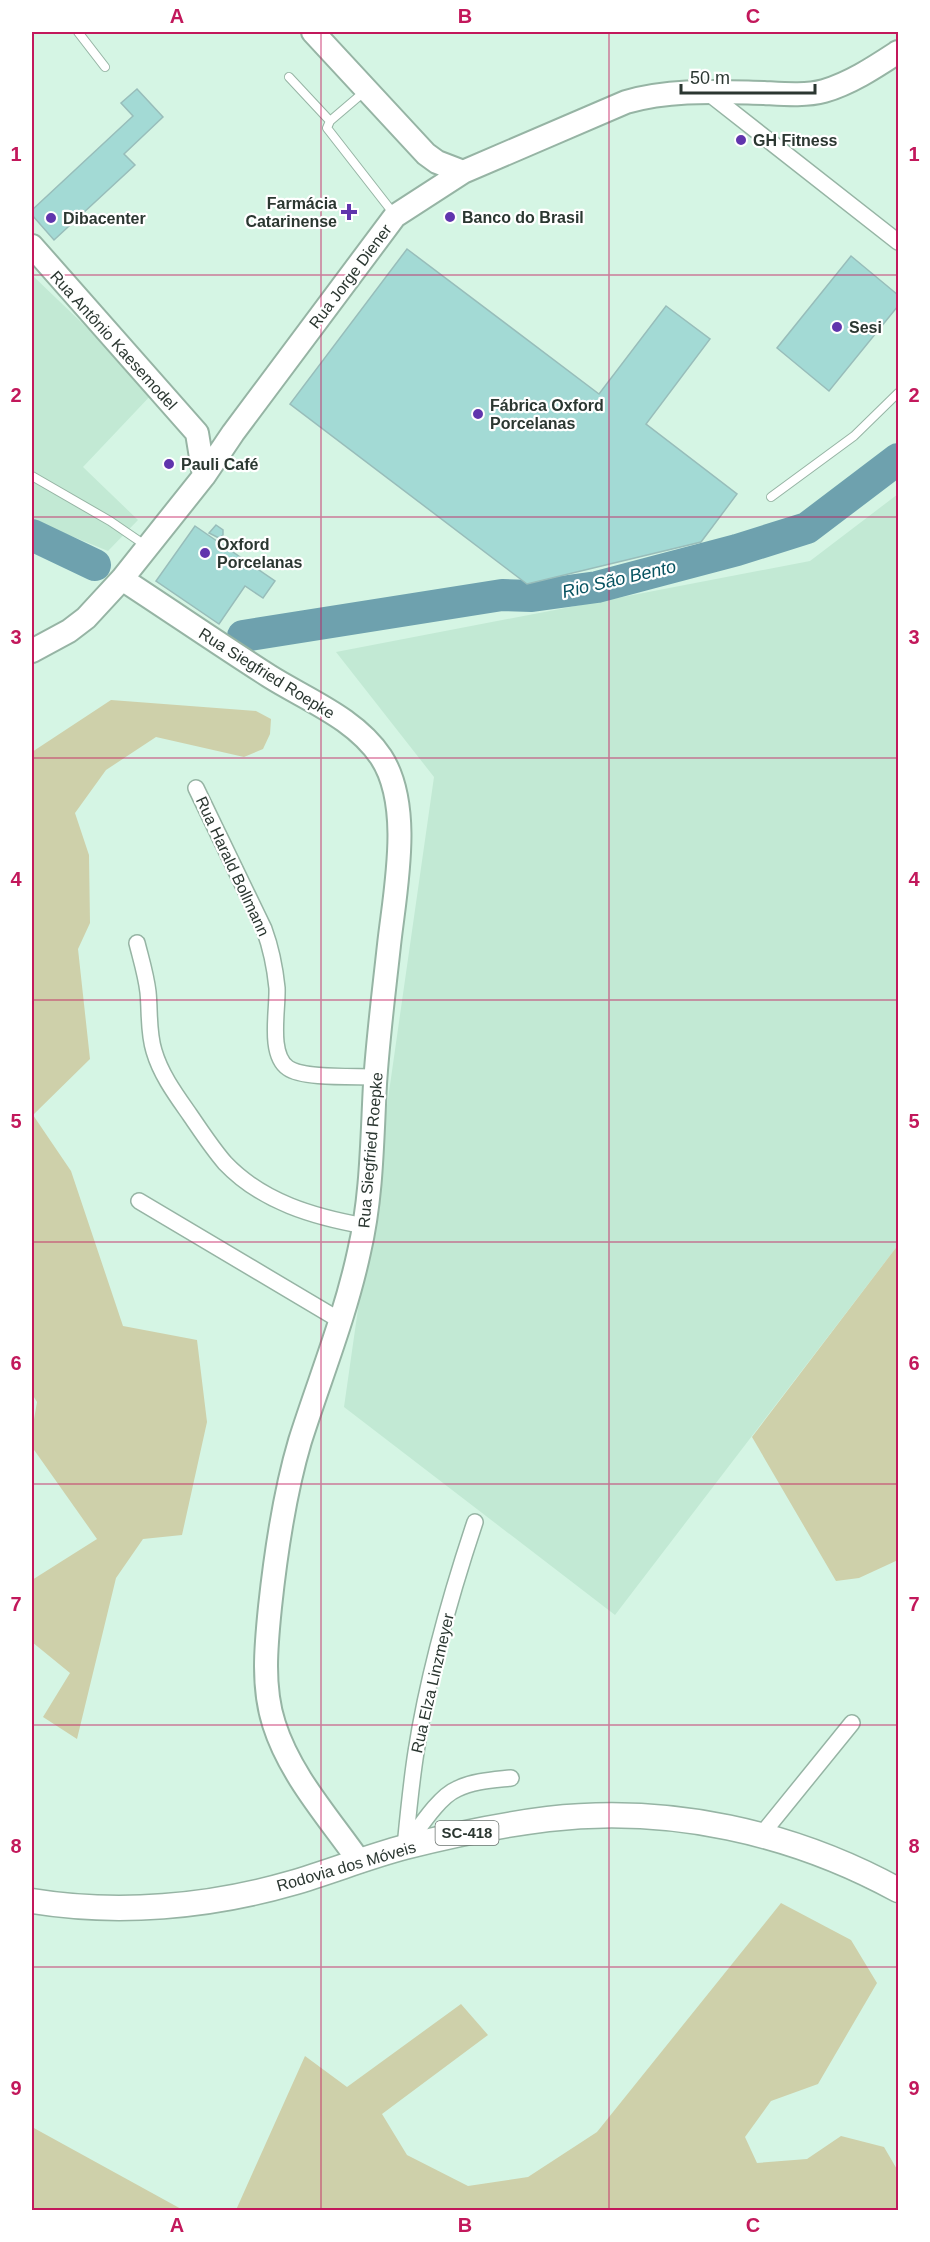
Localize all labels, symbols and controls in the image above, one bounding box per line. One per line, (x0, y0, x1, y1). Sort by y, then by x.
text: A (170, 5, 184, 27)
text: B (458, 5, 472, 27)
text: C (746, 5, 760, 27)
scale bar (681, 57, 814, 95)
text: 50 m (690, 68, 730, 88)
place label: GH Fitness (753, 132, 838, 149)
marker: GH Fitness (734, 133, 748, 147)
text: 1 (10, 143, 22, 165)
text: 1 (908, 143, 920, 165)
place label: Farmácia Catarinense (245, 195, 337, 230)
marker: Farmácia Catarinense (342, 205, 356, 219)
place label: Banco do Brasil (462, 209, 584, 226)
place label: Dibacenter (63, 210, 146, 227)
marker: Banco do Brasil (443, 210, 457, 224)
marker: Dibacenter (44, 211, 58, 225)
street label: Rua Jorge Diener (306, 221, 395, 331)
street label: Rua Antônio Kaesemodel (47, 268, 180, 413)
place label: Sesi (849, 319, 882, 336)
marker: Sesi (830, 320, 844, 334)
text: 2 (10, 384, 22, 406)
text: 2 (908, 384, 920, 406)
place label: Fábrica Oxford Porcelanas (490, 397, 604, 432)
marker: Fábrica Oxford Porcelanas (471, 407, 485, 421)
place label: Pauli Café (181, 456, 258, 473)
marker: Pauli Café (162, 457, 176, 471)
place label: Oxford Porcelanas (217, 536, 302, 571)
marker: Oxford Porcelanas (198, 546, 212, 560)
water label: Rio São Bento (560, 556, 678, 602)
street label: Rua Siegfried Roepke (196, 625, 338, 722)
text: 3 (10, 626, 22, 648)
text: 3 (908, 626, 920, 648)
street label: Rua Harald Bollmann (193, 794, 272, 939)
text: 4 (10, 868, 22, 890)
text: 4 (908, 868, 920, 890)
street label: Rua Siegfried Roepke (355, 1071, 386, 1229)
text: 5 (10, 1110, 22, 1132)
text: 5 (908, 1110, 920, 1132)
text: 6 (10, 1352, 22, 1374)
text: 6 (908, 1352, 920, 1374)
text: 7 (10, 1593, 22, 1615)
text: 7 (908, 1593, 920, 1615)
street label: Rua Elza Linzmeyer (408, 1611, 457, 1755)
road number: SC-418 (436, 1821, 498, 1845)
text: 8 (10, 1835, 22, 1857)
text: 8 (908, 1835, 920, 1857)
street label: Rodovia dos Móveis (275, 1838, 418, 1895)
text: 9 (10, 2077, 22, 2099)
text: 9 (908, 2077, 920, 2099)
text: A (170, 2214, 184, 2236)
text: B (458, 2214, 472, 2236)
text: C (746, 2214, 760, 2236)

